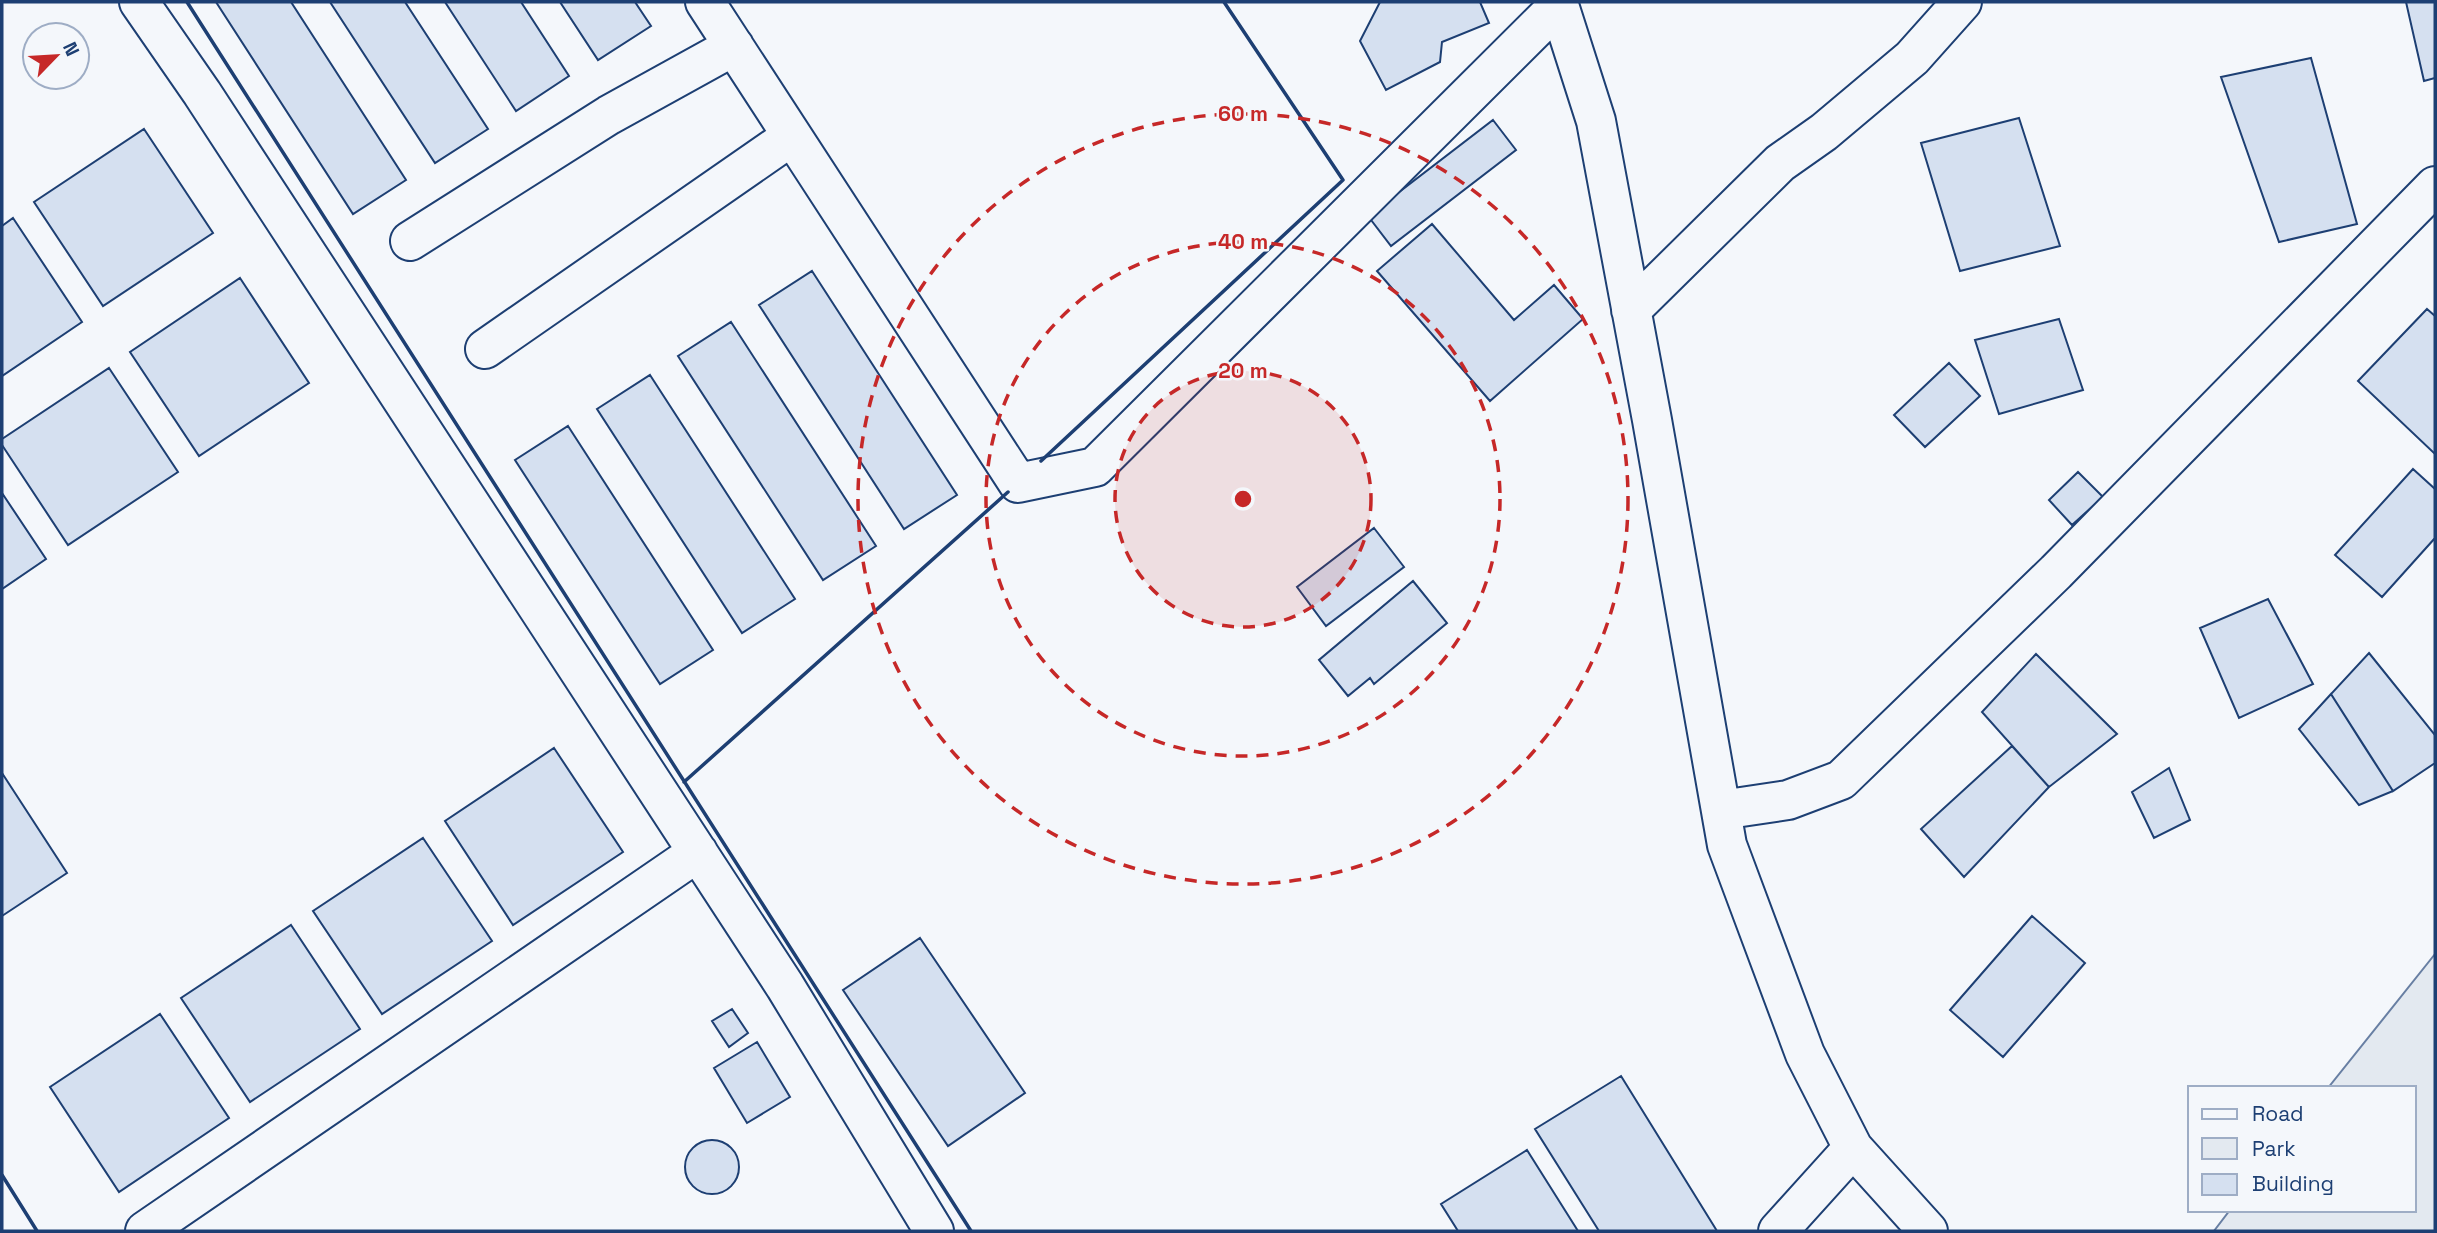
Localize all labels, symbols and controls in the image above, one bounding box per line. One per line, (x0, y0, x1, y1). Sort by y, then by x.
north arrow (21, 21, 91, 91)
text: N (57, 38, 85, 60)
text: 60 m (1218, 100, 1268, 127)
text: 40 m (1218, 228, 1268, 255)
text: 20 m (1218, 357, 1268, 384)
centre of rings (1231, 487, 1255, 511)
legend (2188, 1086, 2416, 1212)
text: Road (2252, 1100, 2304, 1127)
text: Park (2252, 1135, 2296, 1162)
text: Building (2252, 1170, 2334, 1197)

